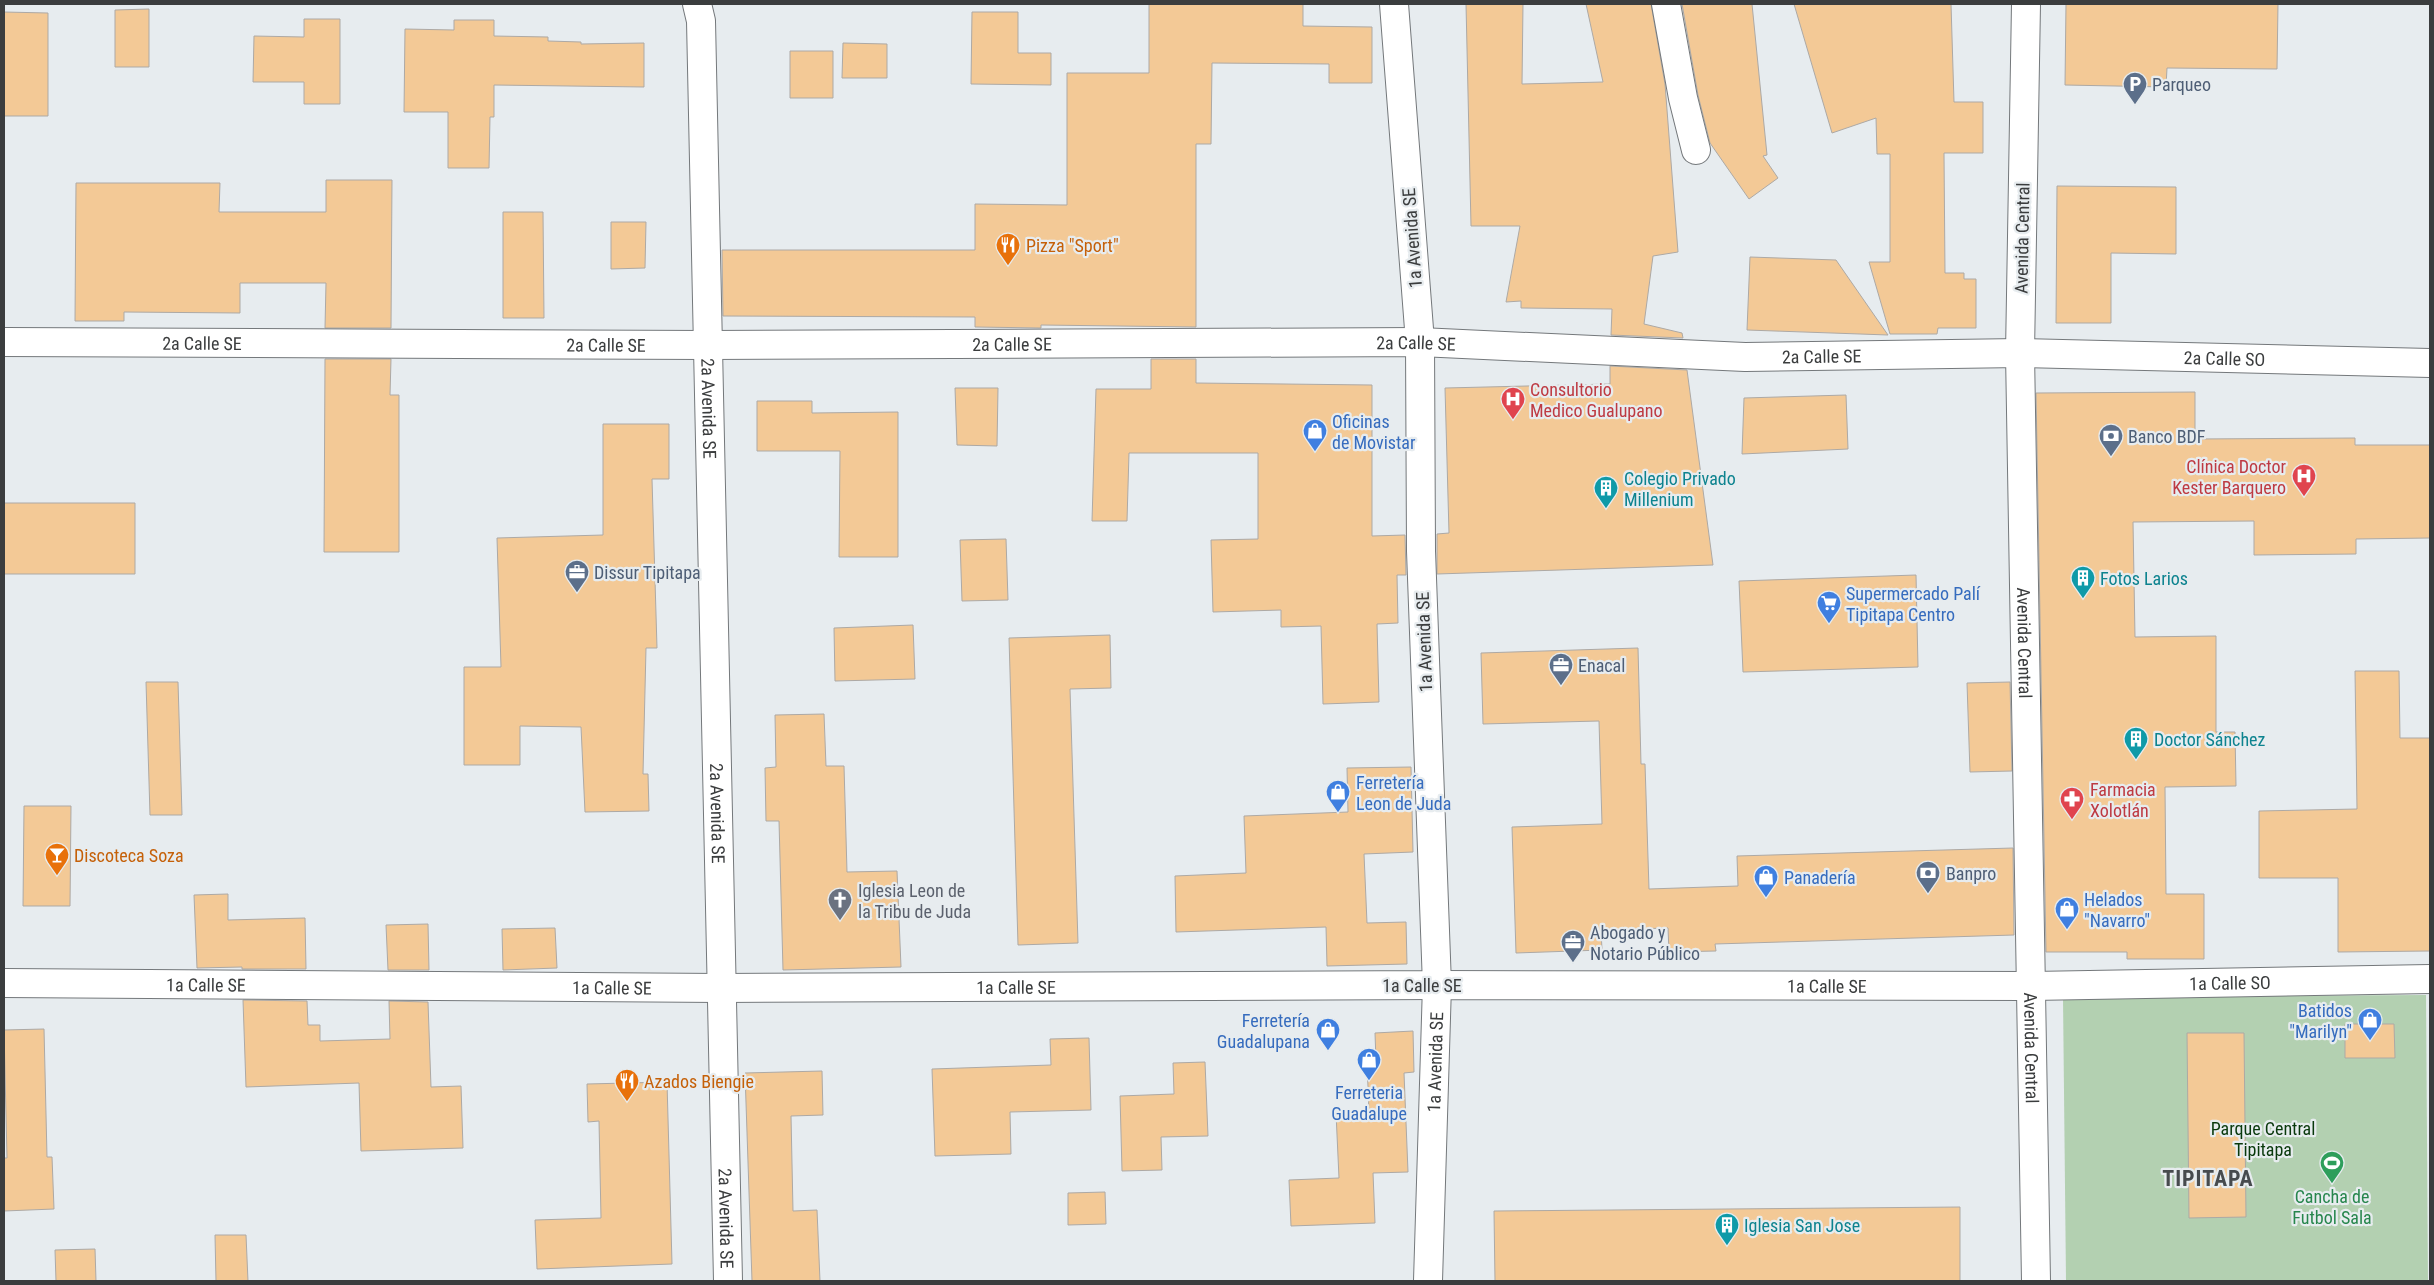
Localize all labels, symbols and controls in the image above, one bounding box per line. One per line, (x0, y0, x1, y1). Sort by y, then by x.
parking icon: Parqueo (2122, 71, 2148, 105)
place label: Parqueo (2152, 74, 2211, 95)
street label: Avenida Central (2011, 182, 2033, 294)
street label: 1a Avenida SE (1398, 187, 1426, 289)
restaurant icon: Pizza "Sport" (995, 232, 1021, 266)
place label: Pizza "Sport" (1026, 235, 1119, 256)
street label: 2a Calle SE (1376, 331, 1456, 354)
street label: 2a Calle SE (162, 332, 242, 354)
street label: 2a Calle SE (972, 333, 1052, 354)
street label: 2a Calle SE (566, 334, 646, 355)
street label: 2a Calle SE (1782, 345, 1862, 367)
street label: 2a Calle SO (2184, 346, 2266, 369)
street label: 2a Avenida SE (698, 358, 721, 459)
place label: Consultorio Medico Gualupano (1530, 379, 1663, 421)
hospital icon: Consultorio Medico Gualupano (1500, 386, 1526, 420)
place label: Oficinas de Movistar (1332, 411, 1416, 453)
shop icon: Oficinas de Movistar (1302, 418, 1328, 452)
bank icon: Banco BDF (2098, 423, 2124, 457)
place label: Banco BDF (2128, 426, 2206, 447)
place label: Clínica Doctor Kester Barquero (2172, 456, 2287, 498)
hospital icon: Clínica Doctor Kester Barquero (2291, 463, 2317, 497)
place label: Colegio Privado Millenium (1624, 468, 1736, 510)
building icon: Colegio Privado Millenium (1593, 475, 1619, 509)
office icon: Dissur Tipitapa (564, 559, 590, 593)
place label: Dissur Tipitapa (594, 562, 701, 583)
building icon: Fotos Larios (2070, 565, 2096, 599)
place label: Fotos Larios (2100, 568, 2188, 589)
place label: Supermercado Palí Tipitapa Centro (1846, 583, 1981, 625)
street label: Avenida Central (2014, 587, 2036, 699)
supermarket icon: Supermercado Palí Tipitapa Centro (1816, 590, 1842, 624)
street label: 1a Avenida SE (1412, 591, 1436, 693)
office icon: Enacal (1548, 652, 1574, 686)
place label: Enacal (1578, 655, 1625, 676)
building icon: Doctor Sánchez (2123, 726, 2149, 760)
place label: Doctor Sánchez (2154, 729, 2266, 750)
street label: 2a Avenida SE (706, 763, 730, 864)
place label: Ferretería Leon de Juda (1356, 772, 1451, 814)
shop icon: Ferretería Leon de Juda (1325, 779, 1351, 813)
place label: Farmacia Xolotlán (2090, 779, 2156, 821)
pharmacy icon: Farmacia Xolotlán (2059, 786, 2085, 820)
bar icon: Discoteca Soza (44, 842, 70, 876)
place label: Discoteca Soza (74, 845, 184, 866)
bank icon: Banpro (1915, 860, 1941, 894)
place label: Banpro (1946, 863, 1996, 884)
shop icon: Panadería (1753, 864, 1779, 898)
place label: Panadería (1784, 867, 1856, 888)
place label: Iglesia Leon de la Tribu de Juda (858, 880, 971, 922)
church icon: Iglesia Leon de la Tribu de Juda (827, 887, 853, 921)
place label: Helados "Navarro" (2084, 889, 2150, 931)
shop icon: Helados "Navarro" (2054, 896, 2080, 930)
place label: Abogado y Notario Público (1590, 922, 1700, 964)
office icon: Abogado y Notario Público (1560, 929, 1586, 963)
street label: 1a Calle SO (2189, 971, 2271, 994)
street label: 1a Calle SE (166, 974, 246, 995)
street label: 1a Calle SE (1382, 975, 1462, 996)
street label: 1a Calle SE (1787, 975, 1867, 996)
street label: 1a Calle SE (572, 976, 652, 998)
street label: 1a Calle SE (976, 976, 1056, 997)
street label: Avenida Central (2021, 992, 2043, 1104)
place label: Batidos "Marilyn" (2289, 1000, 2352, 1042)
shop icon: Batidos "Marilyn" (2357, 1007, 2383, 1041)
place label: Ferretería Guadalupana (1217, 1010, 1310, 1052)
street label: 1a Avenida SE (1423, 1012, 1447, 1113)
shop icon: Ferretería Guadalupana (1315, 1017, 1341, 1051)
shop icon: Ferreteria Guadalupe (1356, 1047, 1382, 1081)
restaurant icon: Azados Biengie (614, 1068, 640, 1102)
place label: Azados Biengie (644, 1071, 754, 1092)
place label: Ferreteria Guadalupe (1331, 1082, 1407, 1124)
park label: Parque Central Tipitapa (2211, 1118, 2315, 1160)
sports icon: Cancha de Futbol Sala (2319, 1150, 2345, 1184)
district label: TIPITAPA (2162, 1166, 2254, 1191)
street label: 2a Avenida SE (715, 1168, 738, 1269)
place label: Cancha de Futbol Sala (2292, 1186, 2372, 1228)
building icon: Iglesia San Jose (1714, 1212, 1740, 1246)
place label: Iglesia San Jose (1744, 1215, 1860, 1236)

